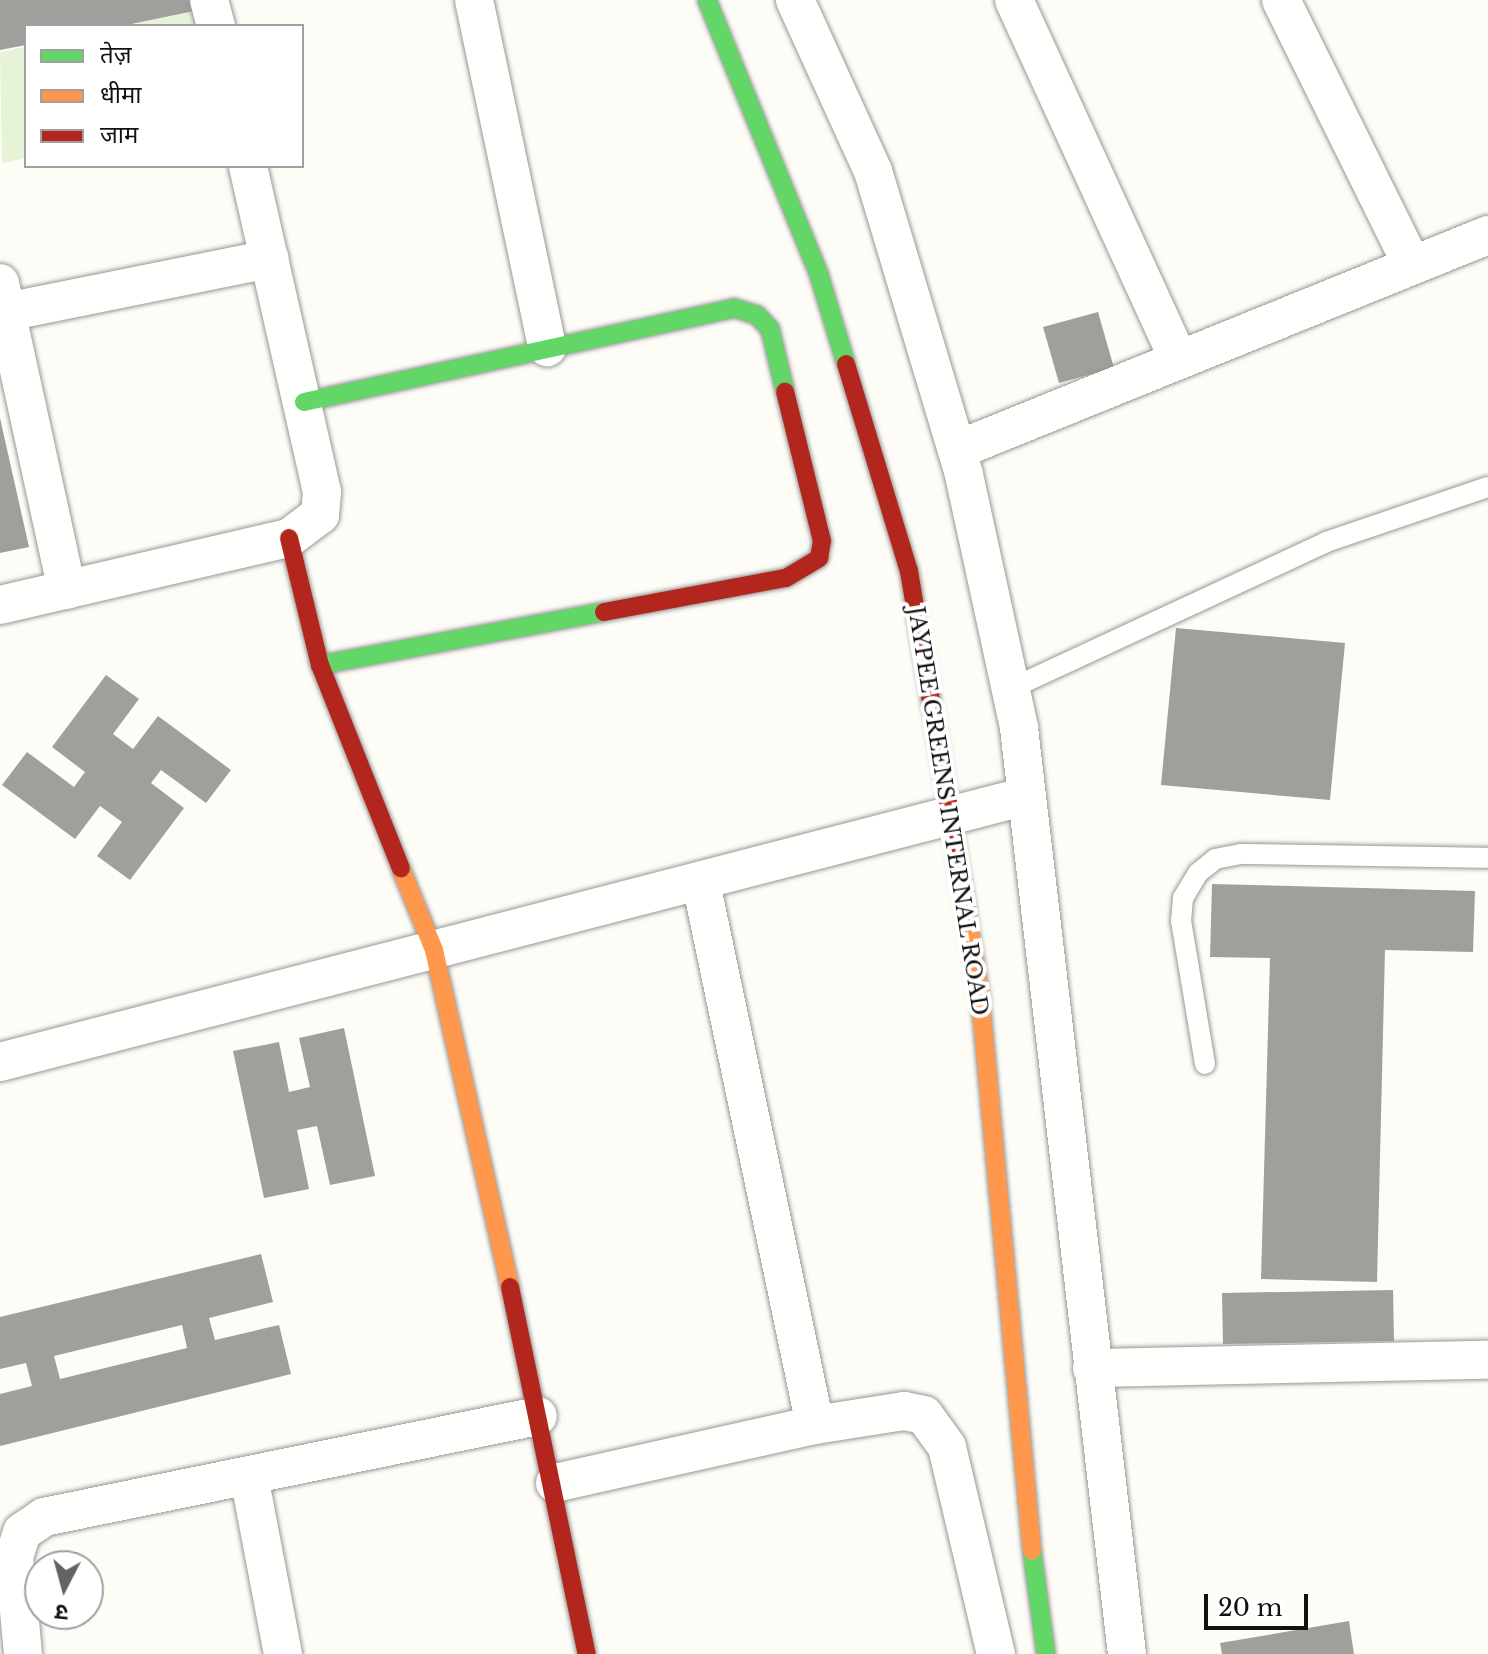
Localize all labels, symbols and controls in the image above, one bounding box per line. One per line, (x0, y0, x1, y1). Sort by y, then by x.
legend (24, 24, 304, 168)
text: तेज़ (100, 40, 132, 69)
text: धीमा (100, 80, 142, 109)
text: जाम (100, 120, 138, 149)
street label: JAYPEE GREENS INTERNAL ROAD (903, 604, 993, 1018)
north arrow (24, 1550, 104, 1630)
scale bar (1208, 1578, 1312, 1628)
text: 20 m (1218, 1593, 1283, 1622)
text: उ (54, 1598, 69, 1626)

